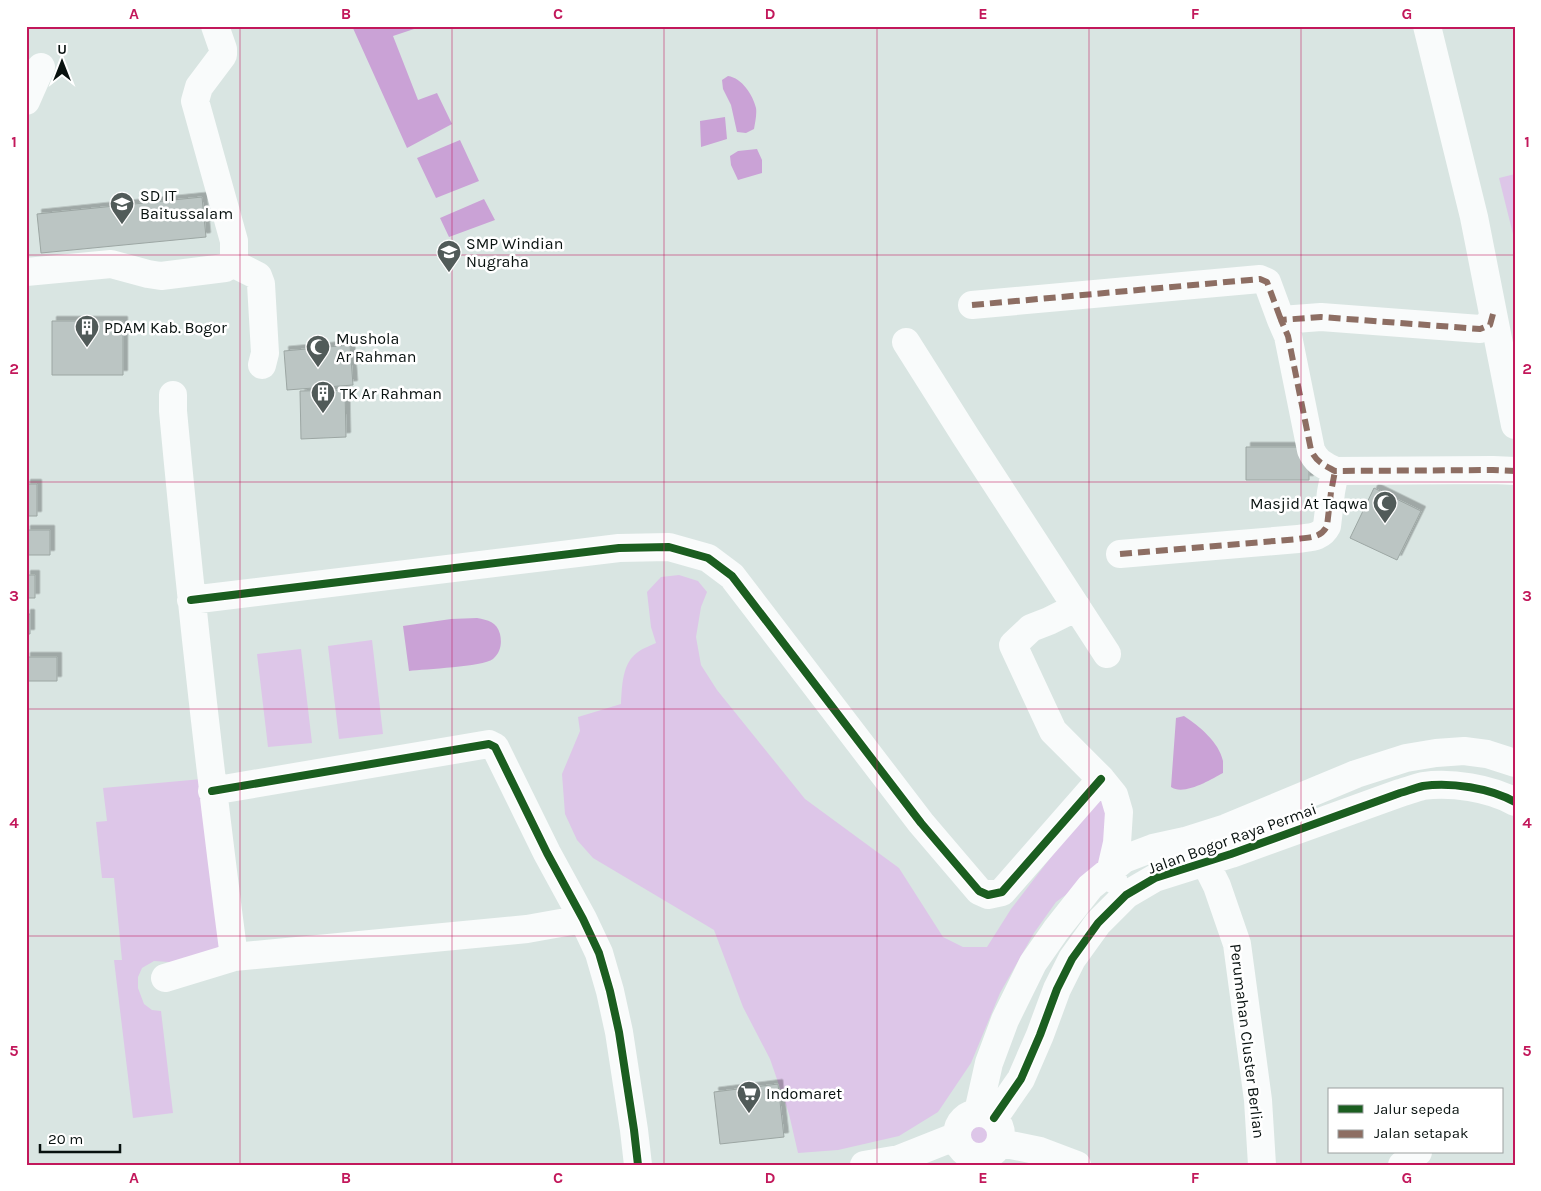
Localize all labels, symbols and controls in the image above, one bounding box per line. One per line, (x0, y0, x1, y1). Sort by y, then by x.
text: A (129, 4, 139, 23)
text: B (341, 4, 351, 23)
text: C (553, 4, 563, 23)
text: D (765, 4, 776, 23)
text: E (978, 4, 988, 23)
text: F (1191, 4, 1200, 23)
text: G (1402, 4, 1412, 23)
north arrow (38, 38, 88, 88)
text: U (57, 41, 67, 58)
text: 1 (11, 132, 17, 151)
text: 1 (1524, 132, 1530, 151)
place label: SD IT Baitussalam (140, 186, 233, 223)
school or university icon: SD IT Baitussalam (109, 191, 135, 225)
place label: SMP Windian Nugraha (466, 234, 563, 271)
school or university icon: SMP Windian Nugraha (436, 239, 462, 273)
building icon: PDAM Kab. Bogor (74, 314, 100, 348)
place label: PDAM Kab. Bogor (104, 318, 227, 337)
place label: Mushola Ar Rahman (336, 329, 416, 366)
mosque icon: Mushola Ar Rahman (305, 334, 331, 368)
text: 2 (9, 359, 19, 378)
text: 2 (1522, 359, 1532, 378)
building icon: TK Ar Rahman (310, 380, 336, 414)
place label: TK Ar Rahman (340, 384, 442, 403)
mosque icon: Masjid At Taqwa (1372, 490, 1398, 524)
place label: Masjid At Taqwa (1250, 494, 1368, 513)
text: 3 (9, 586, 19, 605)
text: 3 (1522, 586, 1532, 605)
street label: Jalan Bogor Raya Permai (1145, 799, 1319, 878)
text: 4 (9, 813, 19, 832)
text: 4 (1522, 813, 1532, 832)
street label: Perumahan Cluster Berlian (1226, 943, 1269, 1140)
text: 5 (9, 1041, 19, 1060)
text: 5 (1522, 1041, 1532, 1060)
supermarket icon: Indomaret (736, 1080, 762, 1114)
place label: Indomaret (766, 1084, 842, 1103)
legend (1328, 1088, 1504, 1154)
text: Jalur sepeda (1374, 1100, 1460, 1118)
scale bar (40, 1121, 120, 1153)
text: Jalan setapak (1374, 1124, 1468, 1142)
text: 20 m (48, 1130, 83, 1148)
text: A (129, 1168, 139, 1187)
text: B (341, 1168, 351, 1187)
text: C (553, 1168, 563, 1187)
text: D (765, 1168, 776, 1187)
text: E (978, 1168, 988, 1187)
text: F (1191, 1168, 1200, 1187)
text: G (1402, 1168, 1412, 1187)

